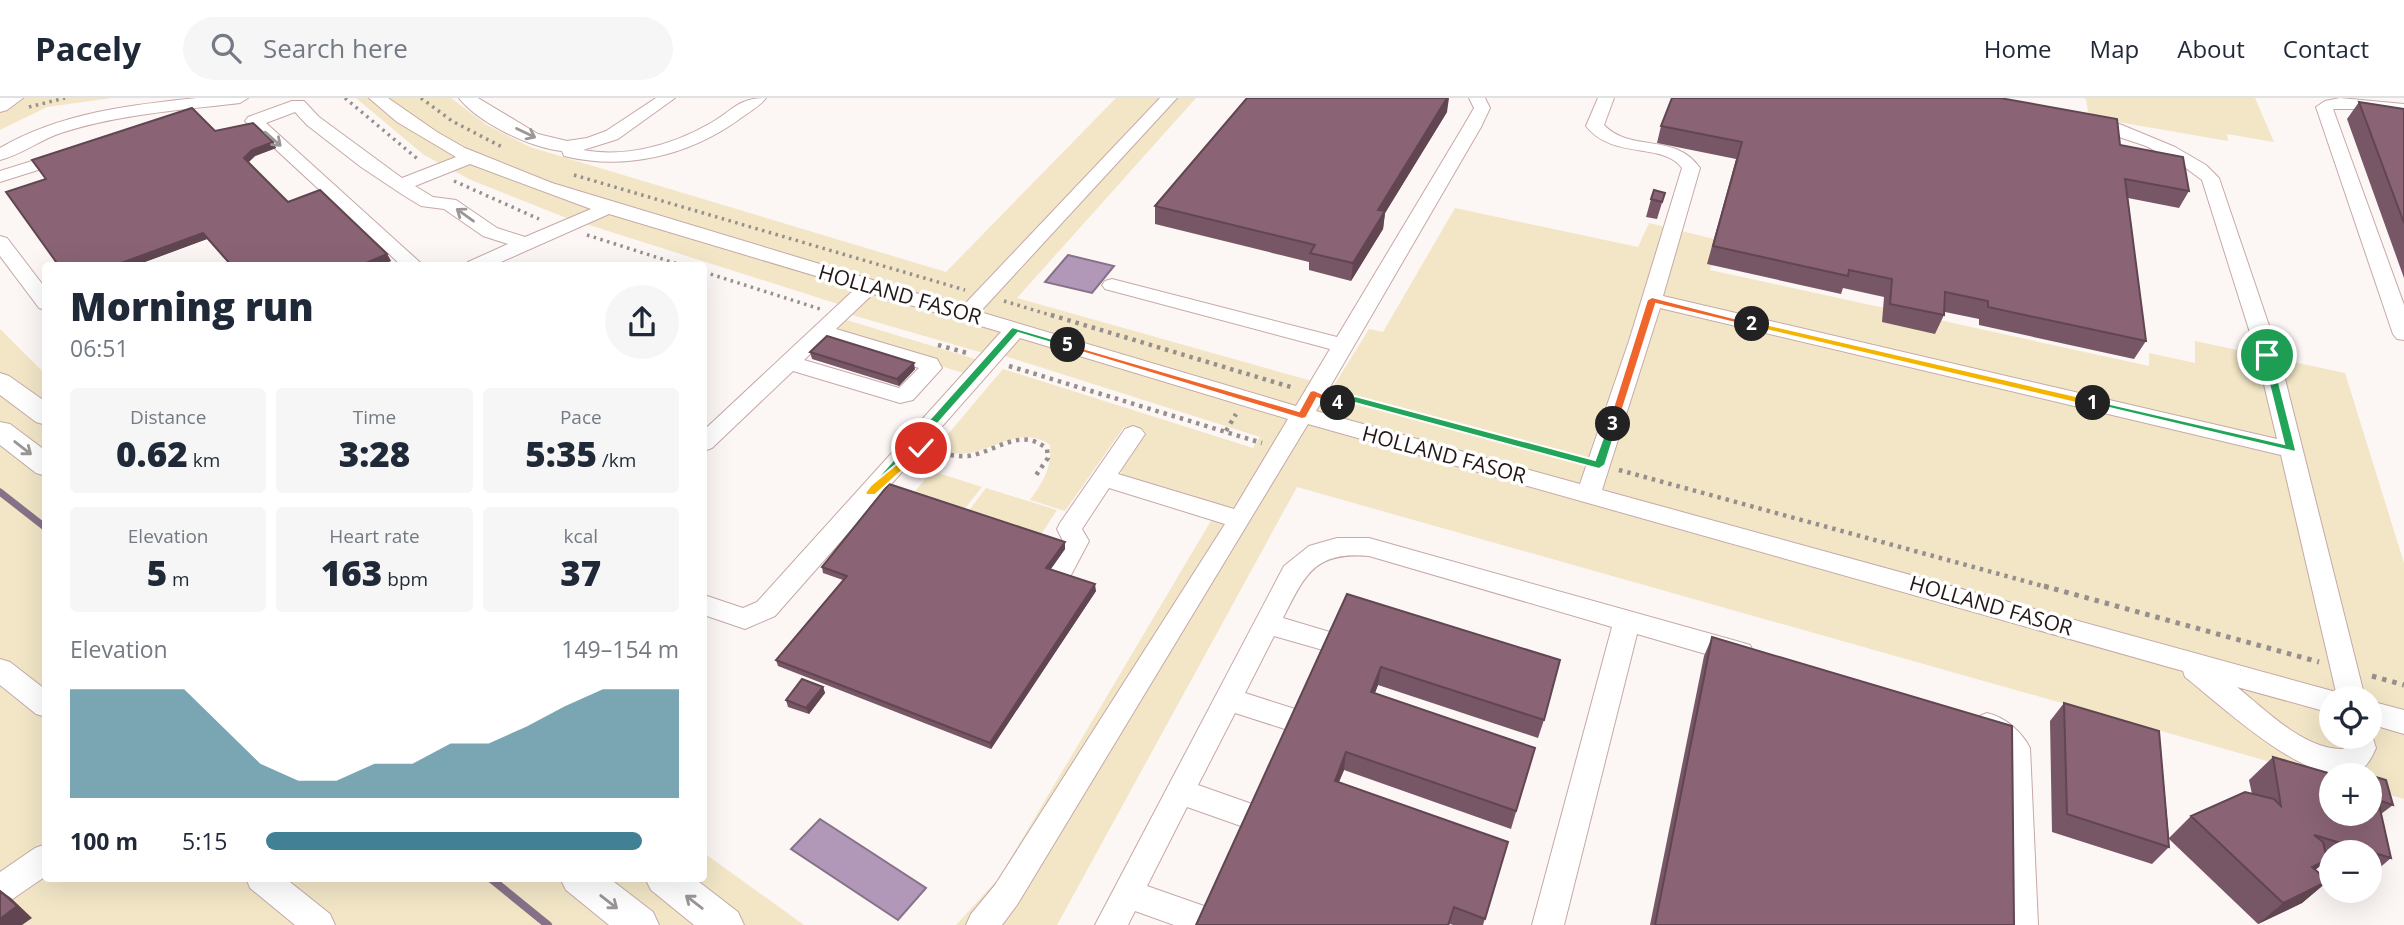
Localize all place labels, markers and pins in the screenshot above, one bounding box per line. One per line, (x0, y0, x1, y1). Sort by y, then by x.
pin: 2 (1734, 306, 1770, 342)
pin (2237, 325, 2297, 385)
pin: 5 (1050, 328, 1086, 362)
pin: 4 (1320, 386, 1356, 420)
pin: 1 (2076, 386, 2110, 420)
pin: 3 (1596, 406, 1630, 442)
pin (891, 418, 951, 478)

